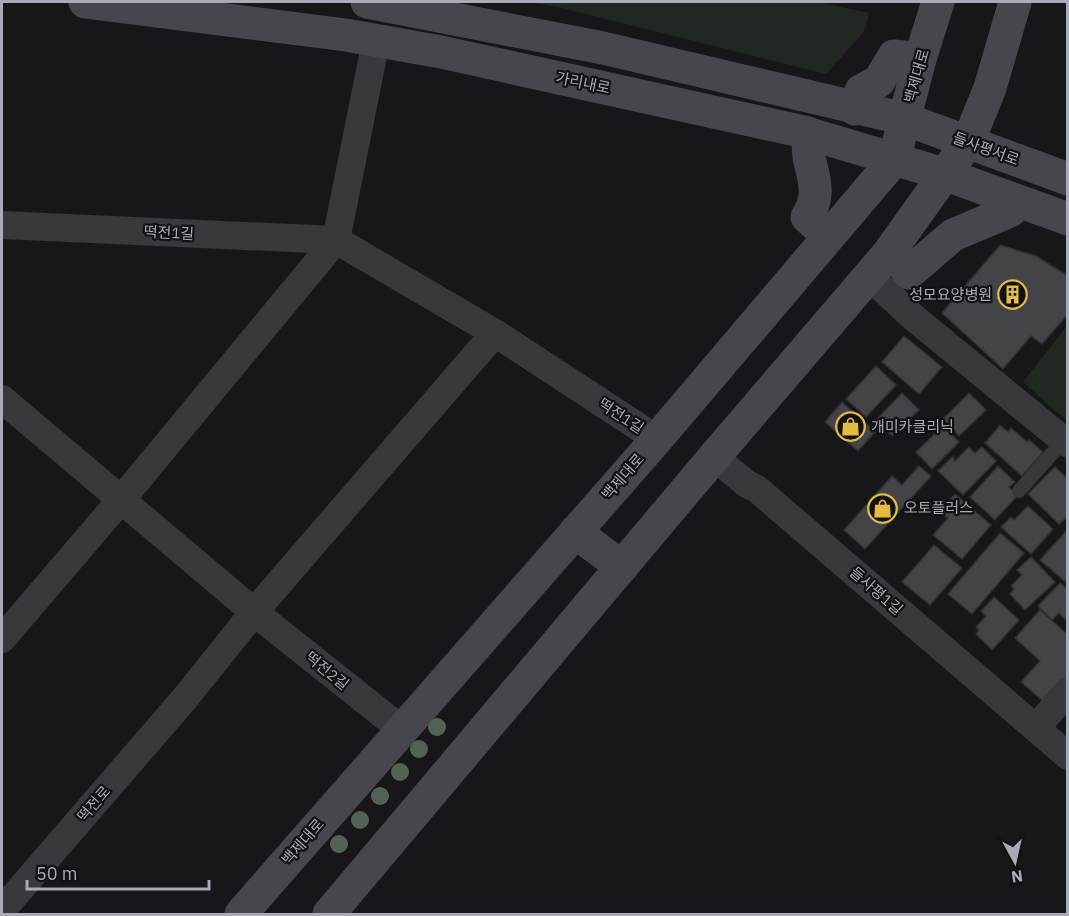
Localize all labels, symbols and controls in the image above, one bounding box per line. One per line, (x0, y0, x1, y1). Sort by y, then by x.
street label: 백제대로 (900, 47, 933, 105)
street label: 가리내로 (554, 67, 612, 98)
street label: 들사평서로 (950, 128, 1022, 169)
street label: 떡전1길 (143, 222, 195, 243)
building icon: 성모요양병원 (997, 279, 1029, 311)
place label: 성모요양병원 (909, 285, 992, 304)
street label: 떡전1길 (595, 394, 648, 437)
shop icon: 개미카클리닉 (834, 411, 866, 443)
place label: 개미카클리닉 (871, 417, 954, 436)
street label: 백제대로 (597, 450, 648, 504)
shop icon: 오토플러스 (867, 492, 899, 524)
place label: 오토플러스 (904, 498, 973, 517)
street label: 들사평1길 (846, 562, 907, 619)
street label: 떡전2길 (302, 647, 353, 694)
street label: 떡전로 (73, 782, 114, 826)
street label: 백제대로 (277, 815, 328, 869)
north arrow (985, 832, 1045, 892)
scale bar (27, 853, 208, 891)
text: 50 m (36, 862, 78, 885)
text: N (1010, 866, 1024, 888)

